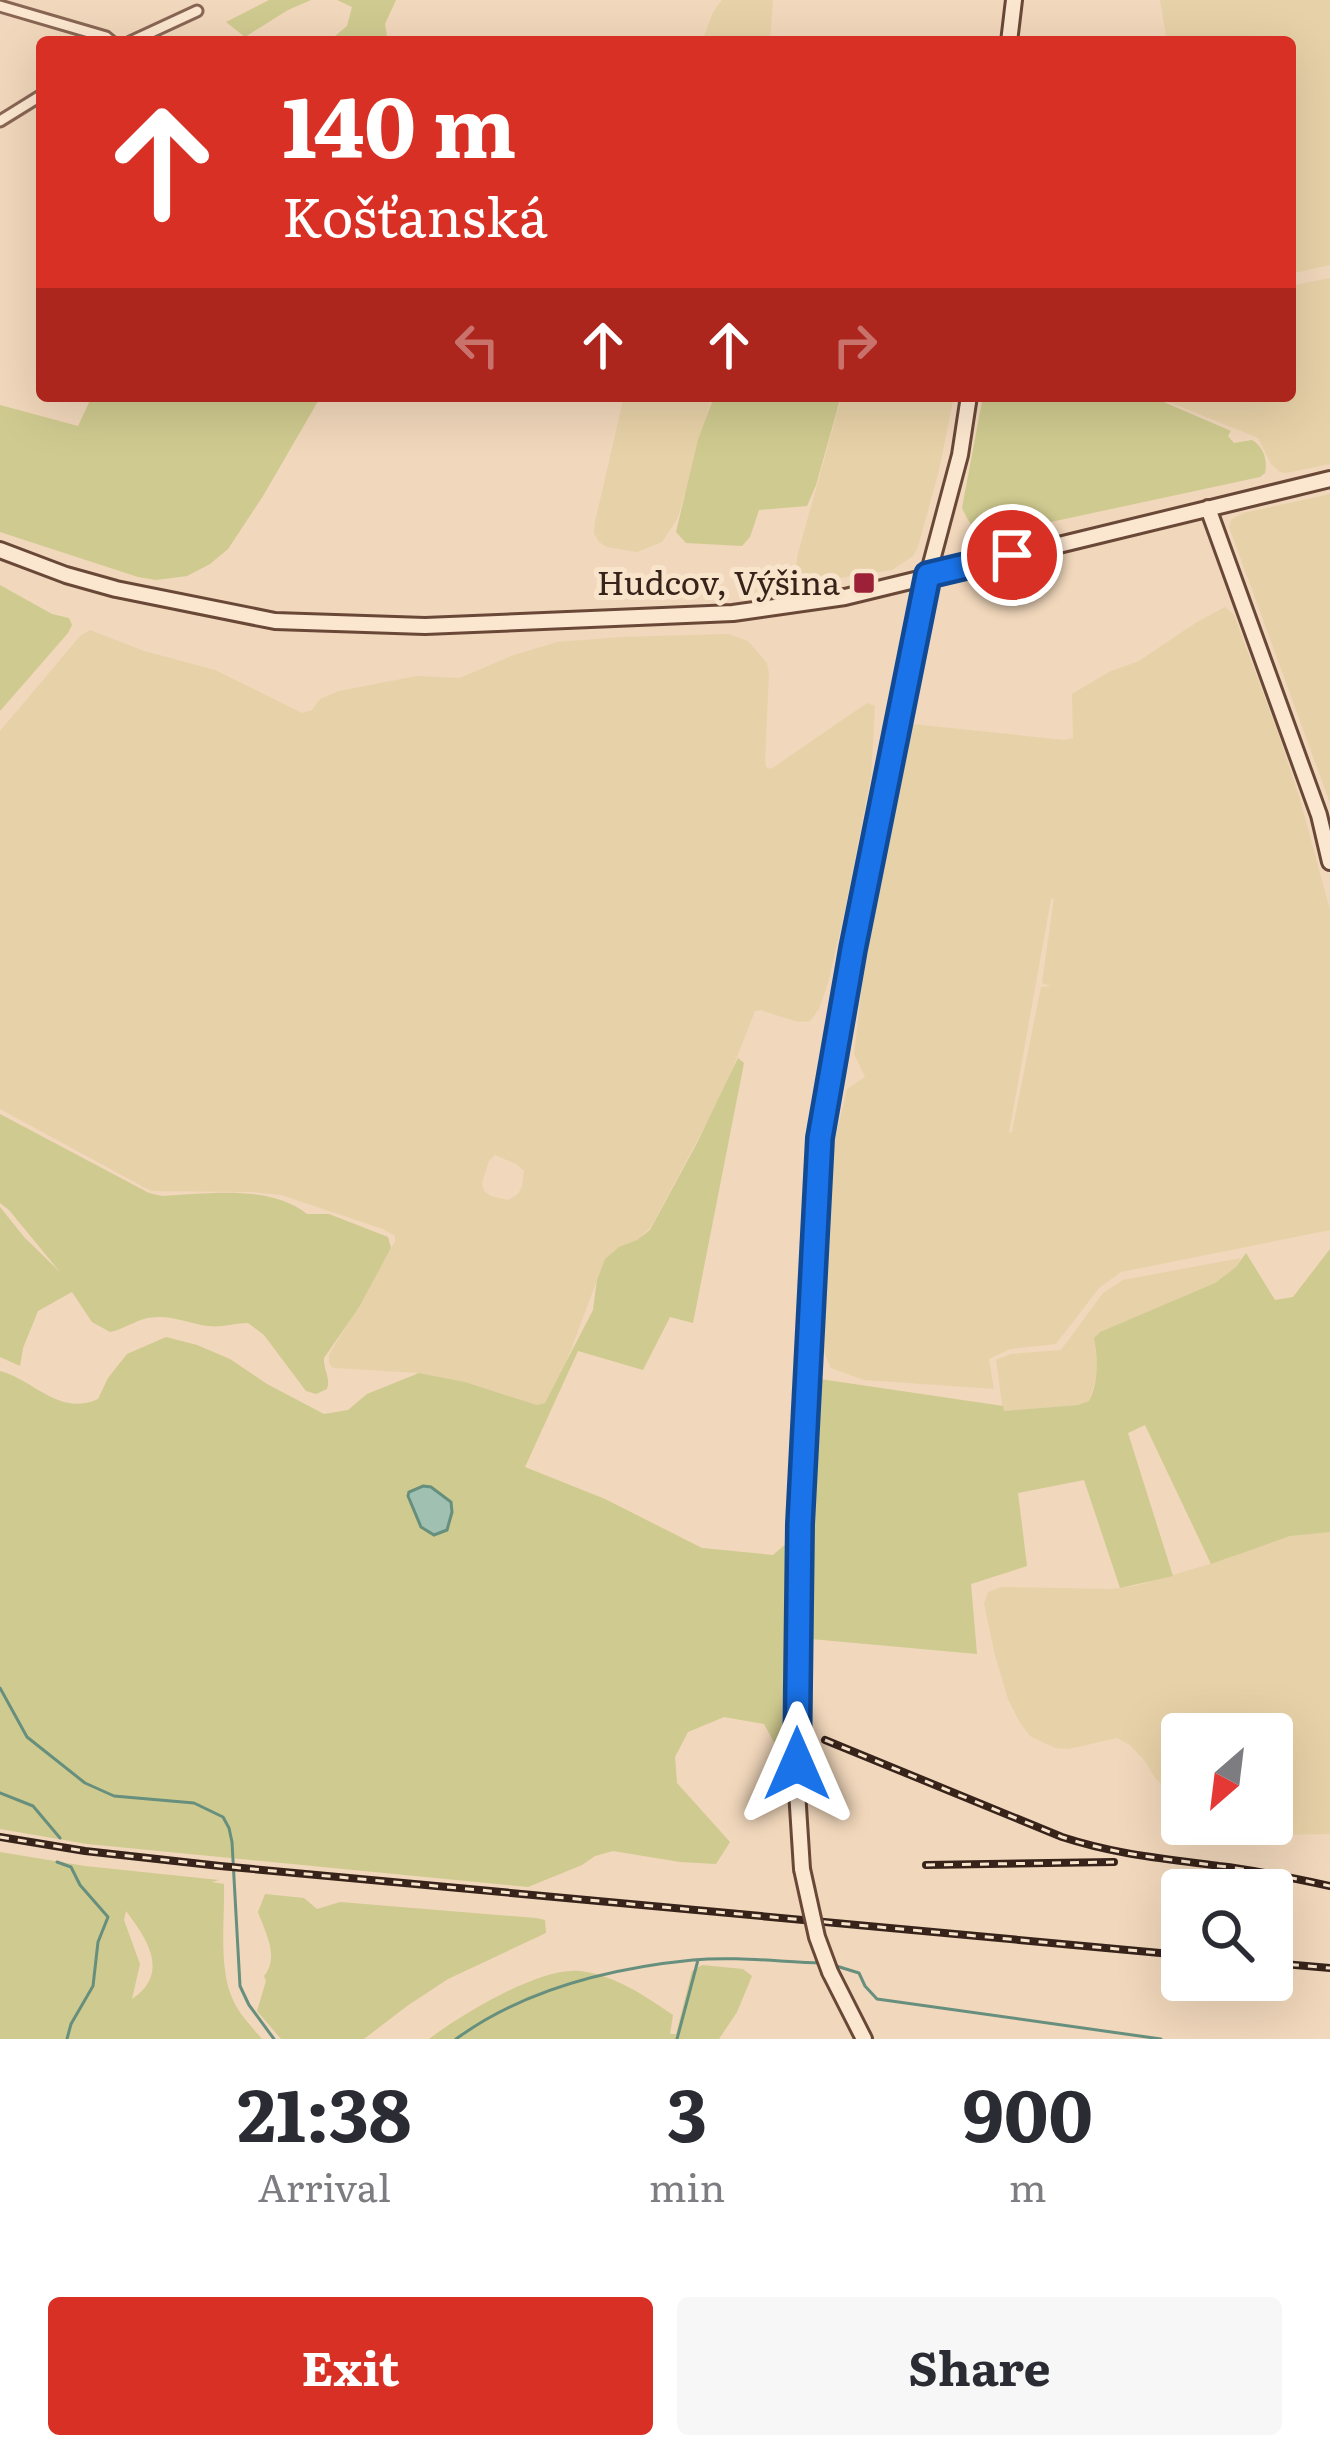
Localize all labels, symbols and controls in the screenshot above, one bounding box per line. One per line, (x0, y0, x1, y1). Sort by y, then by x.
text: 140 m (282, 59, 517, 184)
icon: ahead (84, 84, 240, 240)
text: Košťanská (282, 173, 548, 254)
icon: left (444, 312, 510, 378)
icon: ahead (570, 312, 636, 378)
icon: ahead (696, 312, 762, 378)
icon: right (822, 312, 888, 378)
pin (961, 504, 1063, 606)
icon: arrive (979, 522, 1045, 588)
place label: Hudcov, Výšina (597, 556, 840, 605)
marker: Hudcov, Výšina (851, 570, 877, 596)
position arrow (734, 1701, 860, 1827)
north arrow (1161, 1713, 1293, 1845)
map controls (1161, 1713, 1293, 2001)
button: search (1161, 1869, 1293, 2001)
text: 21:38 (237, 2057, 411, 2164)
text: 3 (667, 2057, 707, 2164)
text: 900 (963, 2057, 1093, 2164)
text: Arrival (258, 2156, 391, 2214)
text: min (649, 2156, 725, 2214)
text: m (1009, 2156, 1047, 2214)
button: Exit (48, 2297, 653, 2435)
button: Share (677, 2297, 1282, 2435)

